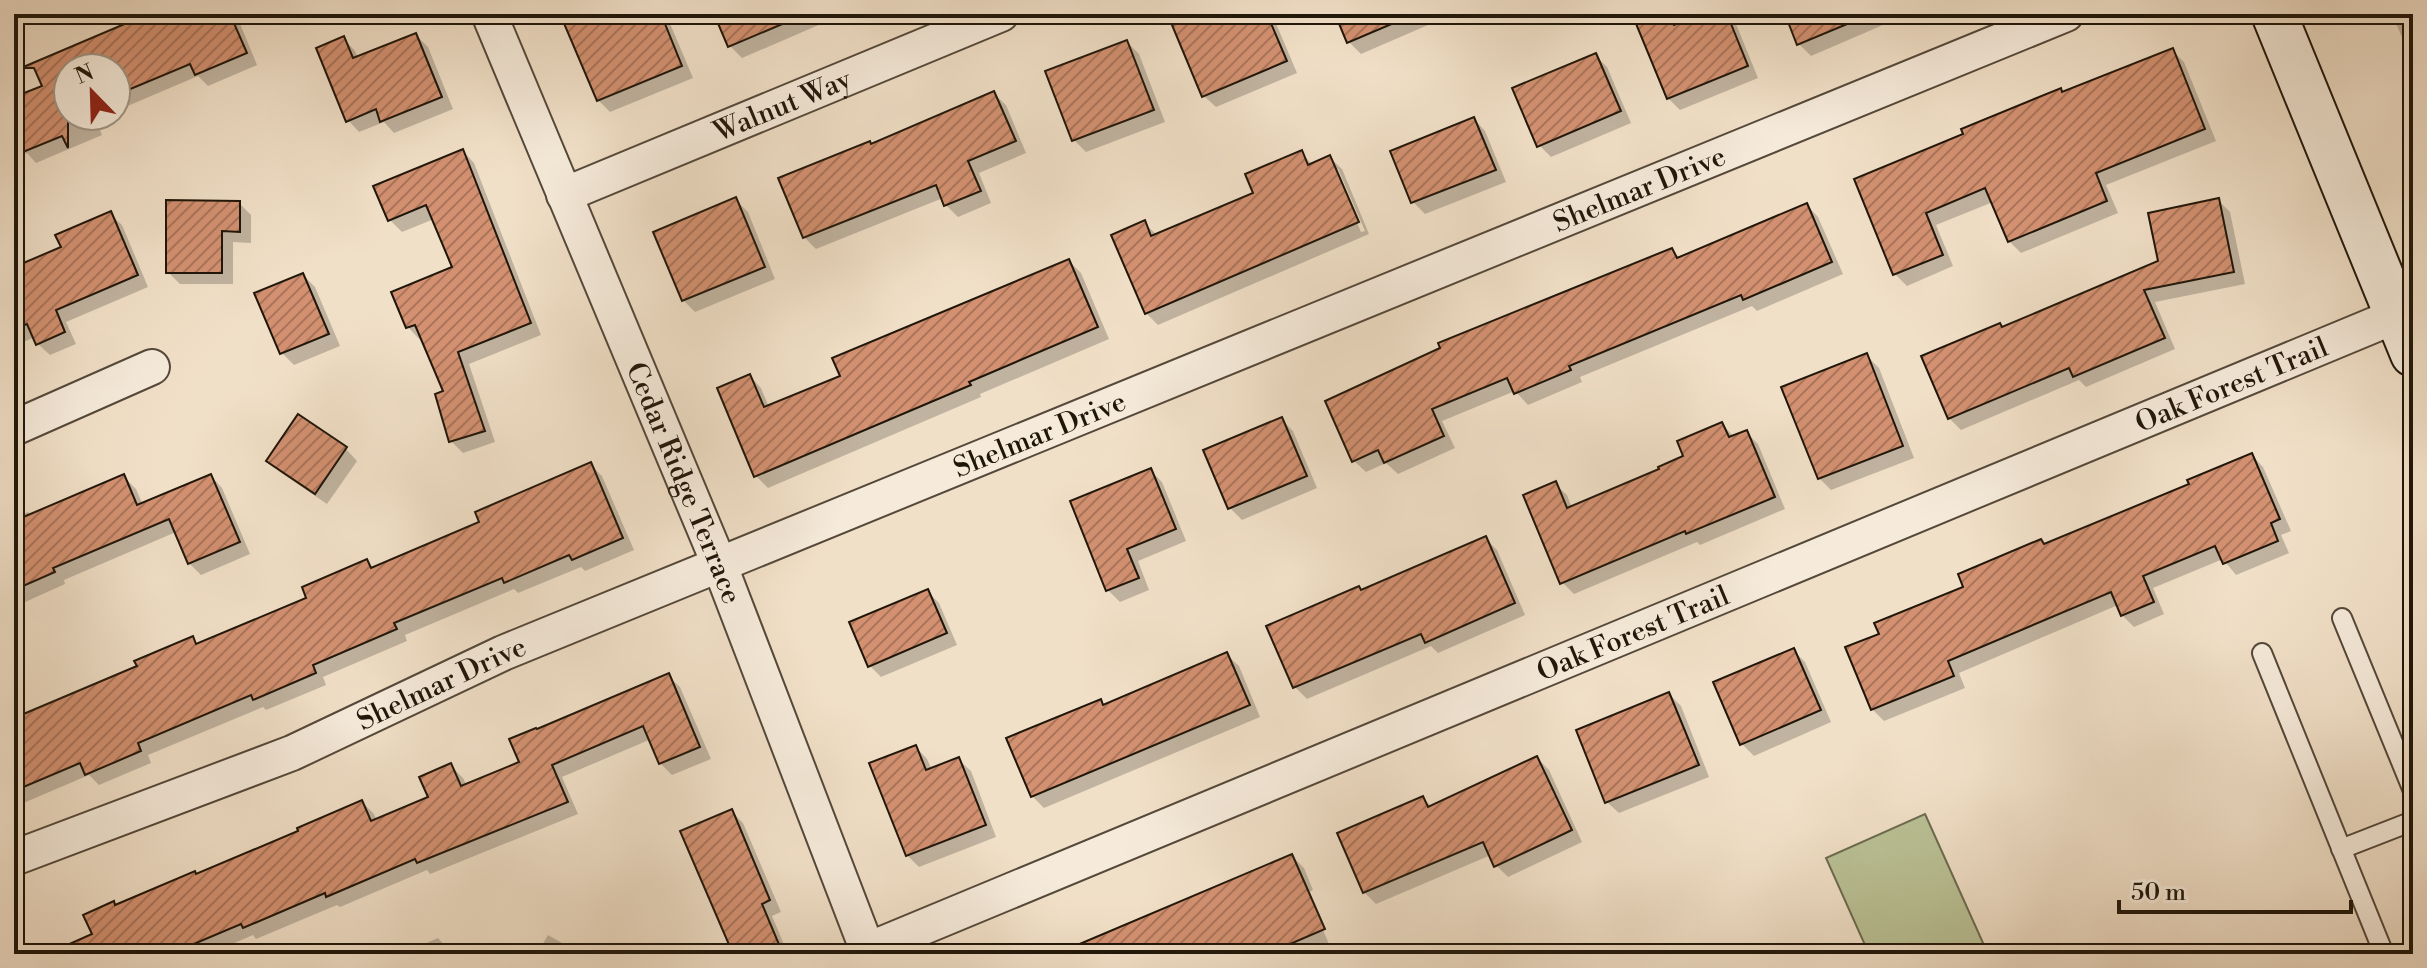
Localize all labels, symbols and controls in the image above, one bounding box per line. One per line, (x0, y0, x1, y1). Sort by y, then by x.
north arrow (52, 52, 132, 132)
text: N (71, 59, 99, 91)
street label: Walnut Way (708, 62, 857, 150)
street label: Shelmar Drive (1548, 139, 1731, 241)
street label: Oak Forest Trail (2130, 330, 2333, 441)
street label: Cedar Ridge Terrace (618, 357, 749, 609)
street label: Shelmar Drive (948, 384, 1131, 486)
street label: Oak Forest Trail (1532, 579, 1735, 689)
street label: Shelmar Drive (351, 630, 531, 739)
scale bar (2119, 864, 2351, 914)
text: 50 m (2131, 878, 2186, 908)

